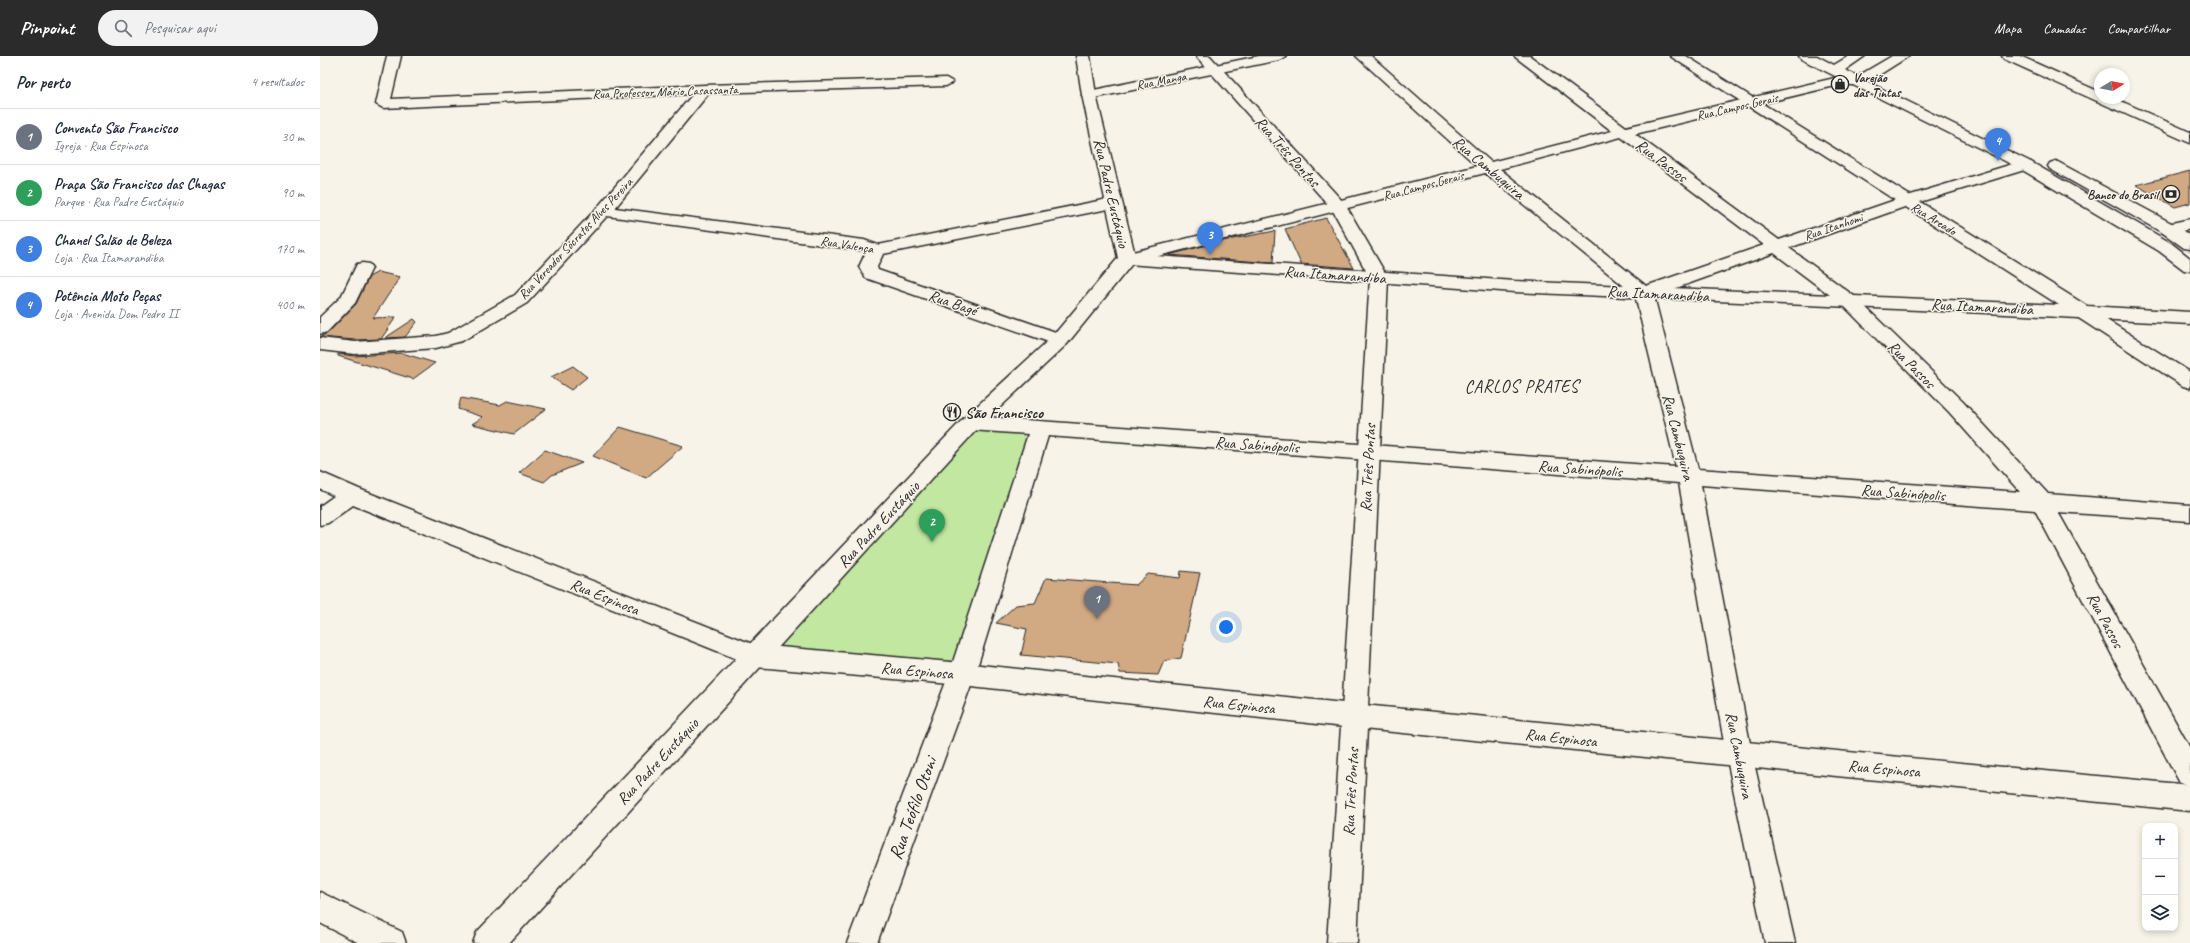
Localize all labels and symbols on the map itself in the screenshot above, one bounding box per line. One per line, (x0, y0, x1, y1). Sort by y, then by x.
street label: Rua Manga (1135, 68, 1189, 94)
north arrow (2094, 68, 2130, 104)
place label: Varejão das Tintas (1853, 70, 1902, 101)
shop icon: Varejão das Tintas (1830, 74, 1850, 94)
street label: Rua Professor Mário Casassanta (592, 81, 740, 103)
street label: Rua Campos Gerais (1695, 89, 1781, 124)
street label: Rua Três Pontas (1250, 112, 1325, 192)
pin: 4 (1985, 128, 2011, 161)
street label: Rua Cambuquira (1448, 132, 1529, 204)
street label: Rua Passos (1632, 135, 1692, 188)
street label: Rua Padre Eustáquio (1089, 137, 1134, 251)
street label: Rua Campos Gerais (1381, 167, 1467, 204)
street label: Rua Vereador Sócrates Alves Pereira (515, 174, 637, 303)
bank icon: Banco do Brasil (2161, 184, 2181, 204)
place label: Banco do Brasil (2087, 187, 2161, 203)
street label: Rua Areado (1908, 199, 1960, 240)
street label: Rua Itanhomi (1802, 209, 1866, 244)
pin: 3 (1197, 222, 1223, 255)
street label: Rua Valença (819, 233, 876, 257)
street label: Rua Itamarandiba (1283, 261, 1388, 289)
street label: Rua Itamarandiba (1606, 281, 1710, 307)
street label: Rua Bagé (926, 285, 982, 321)
street label: Rua Itamarandiba (1930, 294, 2034, 320)
street label: Rua Passos (1883, 337, 1941, 394)
district label: CARLOS PRATES (1465, 376, 1582, 397)
street label: Rua Cambuquira (1658, 392, 1699, 483)
restaurant icon: São Francisco (942, 402, 962, 422)
place label: São Francisco (965, 403, 1044, 423)
street label: Rua Três Pontas (1356, 422, 1380, 513)
street label: Rua Sabinópolis (1214, 432, 1301, 458)
street label: Rua Sabinópolis (1537, 456, 1624, 482)
street label: Rua Padre Eustáquio (833, 476, 925, 572)
street label: Rua Sabinópolis (1860, 480, 1947, 506)
pin: 2 (919, 509, 945, 542)
street label: Rua Espinosa (567, 574, 643, 620)
pin: 1 (1084, 586, 1110, 619)
street label: Rua Passos (2082, 589, 2129, 653)
your location (1216, 617, 1236, 637)
street label: Rua Espinosa (880, 658, 955, 684)
street label: Rua Espinosa (1202, 691, 1277, 719)
street label: Rua Cambuquira (1721, 710, 1757, 801)
street label: Rua Padre Eustáquio (612, 713, 704, 809)
street label: Rua Espinosa (1524, 724, 1599, 752)
street label: Rua Três Pontas (1339, 746, 1363, 837)
street label: Rua Teófilo Otoni (883, 752, 943, 863)
street label: Rua Espinosa (1847, 756, 1922, 782)

